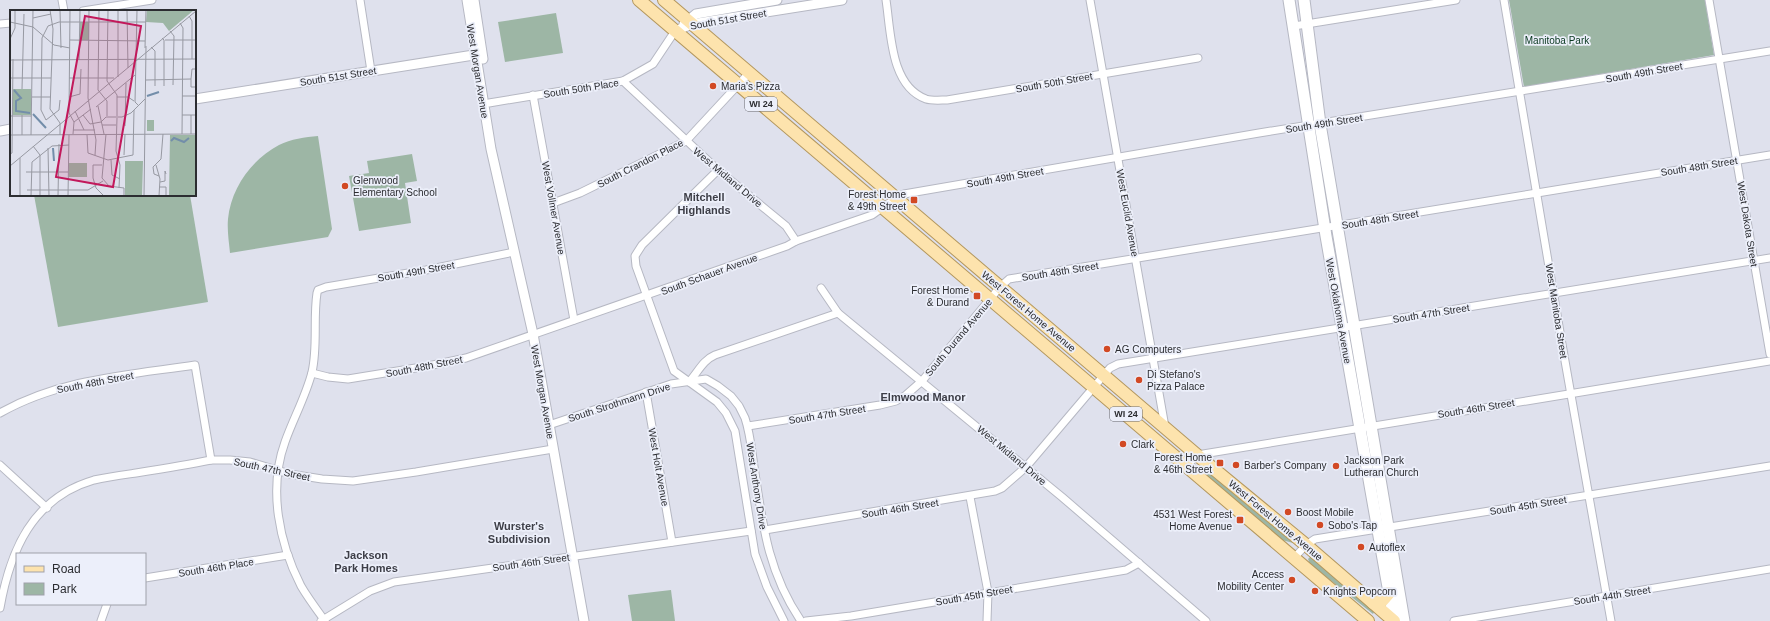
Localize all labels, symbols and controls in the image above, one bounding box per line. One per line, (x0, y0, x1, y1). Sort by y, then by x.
street label: South 51st Street (689, 7, 767, 32)
inset map (10, 10, 196, 196)
street label: West Morgan Avenue (465, 23, 490, 119)
park label: Manitoba Park (1525, 35, 1590, 46)
street label: South 49th Street (1605, 60, 1684, 85)
street label: South 51st Street (299, 65, 377, 88)
street label: South 50th Street (1015, 70, 1094, 95)
street label: South 50th Place (543, 77, 620, 100)
marker: Maria's Pizza (708, 81, 718, 91)
place label: Maria's Pizza (721, 81, 781, 92)
road number: WI 24 (745, 97, 777, 111)
street label: South 49th Street (1285, 112, 1364, 135)
street label: South Crandon Place (595, 137, 685, 190)
street label: West Midland Drive (691, 145, 765, 210)
street label: South 48th Street (1660, 155, 1739, 178)
street label: West Vollmer Avenue (540, 161, 567, 256)
street label: South 49th Street (966, 165, 1045, 190)
street label: West Euclid Avenue (1114, 169, 1141, 258)
place label: Glenwood Elementary School (353, 175, 437, 198)
street label: West Dakota Street (1735, 180, 1760, 268)
marker: Glenwood Elementary School (340, 181, 350, 191)
place label: Forest Home & 49th Street (848, 189, 906, 212)
district label: Mitchell Highlands (677, 191, 731, 216)
marker: Forest Home & 49th Street (909, 195, 919, 205)
street label: South 48th Street (1341, 208, 1420, 231)
street label: South Schauer Avenue (659, 252, 759, 297)
street label: West Oklahoma Avenue (1324, 257, 1353, 365)
street label: South 49th Street (377, 259, 456, 284)
street label: South 48th Street (1021, 260, 1100, 283)
street label: West Manitoba Street (1544, 263, 1569, 360)
street label: West Forest Home Avenue (980, 269, 1078, 354)
place label: Forest Home & Durand (911, 285, 969, 308)
marker: Forest Home & Durand (972, 291, 982, 301)
street label: South Durand Avenue (923, 296, 994, 378)
street label: South 47th Street (1392, 302, 1471, 325)
street label: West Morgan Avenue (529, 344, 556, 440)
marker: AG Computers (1102, 344, 1112, 354)
place label: AG Computers (1115, 344, 1181, 355)
street label: South 48th Street (385, 354, 464, 379)
place label: Di Stefano's Pizza Palace (1147, 369, 1205, 392)
street label: South 48th Street (56, 370, 135, 395)
marker: Di Stefano's Pizza Palace (1134, 375, 1144, 385)
street label: South Strothmann Drive (567, 381, 672, 424)
district label: Elmwood Manor (881, 391, 966, 403)
street label: South 46th Street (1437, 397, 1516, 420)
street label: South 47th Street (788, 403, 867, 426)
road number: WI 24 (1110, 407, 1142, 421)
street label: West Midland Drive (975, 423, 1049, 488)
street label: West Holt Avenue (646, 427, 671, 507)
marker: Clark (1118, 439, 1128, 449)
place label: Clark (1131, 439, 1155, 450)
street label: West Anthony Drive (744, 442, 769, 531)
place label: Forest Home & 46th Street (1154, 452, 1212, 475)
place label: Jackson Park Lutheran Church (1344, 455, 1419, 478)
street label: South 47th Street (233, 456, 311, 483)
marker: Forest Home & 46th Street (1215, 458, 1225, 468)
marker: Barber's Company (1231, 460, 1241, 470)
place label: Barber's Company (1244, 460, 1327, 471)
marker: Jackson Park Lutheran Church (1331, 461, 1341, 471)
street label: West Forest Home Avenue (1227, 478, 1325, 563)
street label: South 45th Street (1489, 494, 1568, 517)
street label: South 46th Street (861, 497, 940, 520)
marker: Boost Mobile (1283, 507, 1293, 517)
place label: Boost Mobile (1296, 507, 1354, 518)
place label: 4531 West Forest Home Avenue (1153, 509, 1232, 532)
marker: 4531 West Forest Home Avenue (1235, 515, 1245, 525)
district label: Wurster's Subdivision (488, 520, 550, 545)
marker: Sobo's Tap (1315, 520, 1325, 530)
place label: Sobo's Tap (1328, 520, 1377, 531)
marker: Autoflex (1356, 542, 1366, 552)
place label: Autoflex (1369, 542, 1405, 553)
district label: Jackson Park Homes (334, 549, 398, 574)
street label: South 46th Street (492, 552, 571, 573)
legend (16, 553, 146, 605)
street label: South 46th Place (178, 556, 255, 579)
text: Road (52, 562, 81, 576)
place label: Access Mobility Center (1217, 569, 1285, 592)
marker: Access Mobility Center (1287, 575, 1297, 585)
text: Park (52, 582, 78, 596)
street label: South 45th Street (935, 583, 1014, 608)
street label: South 44th Street (1573, 584, 1652, 607)
marker: Knights Popcorn (1310, 586, 1320, 596)
place label: Knights Popcorn (1323, 586, 1396, 597)

